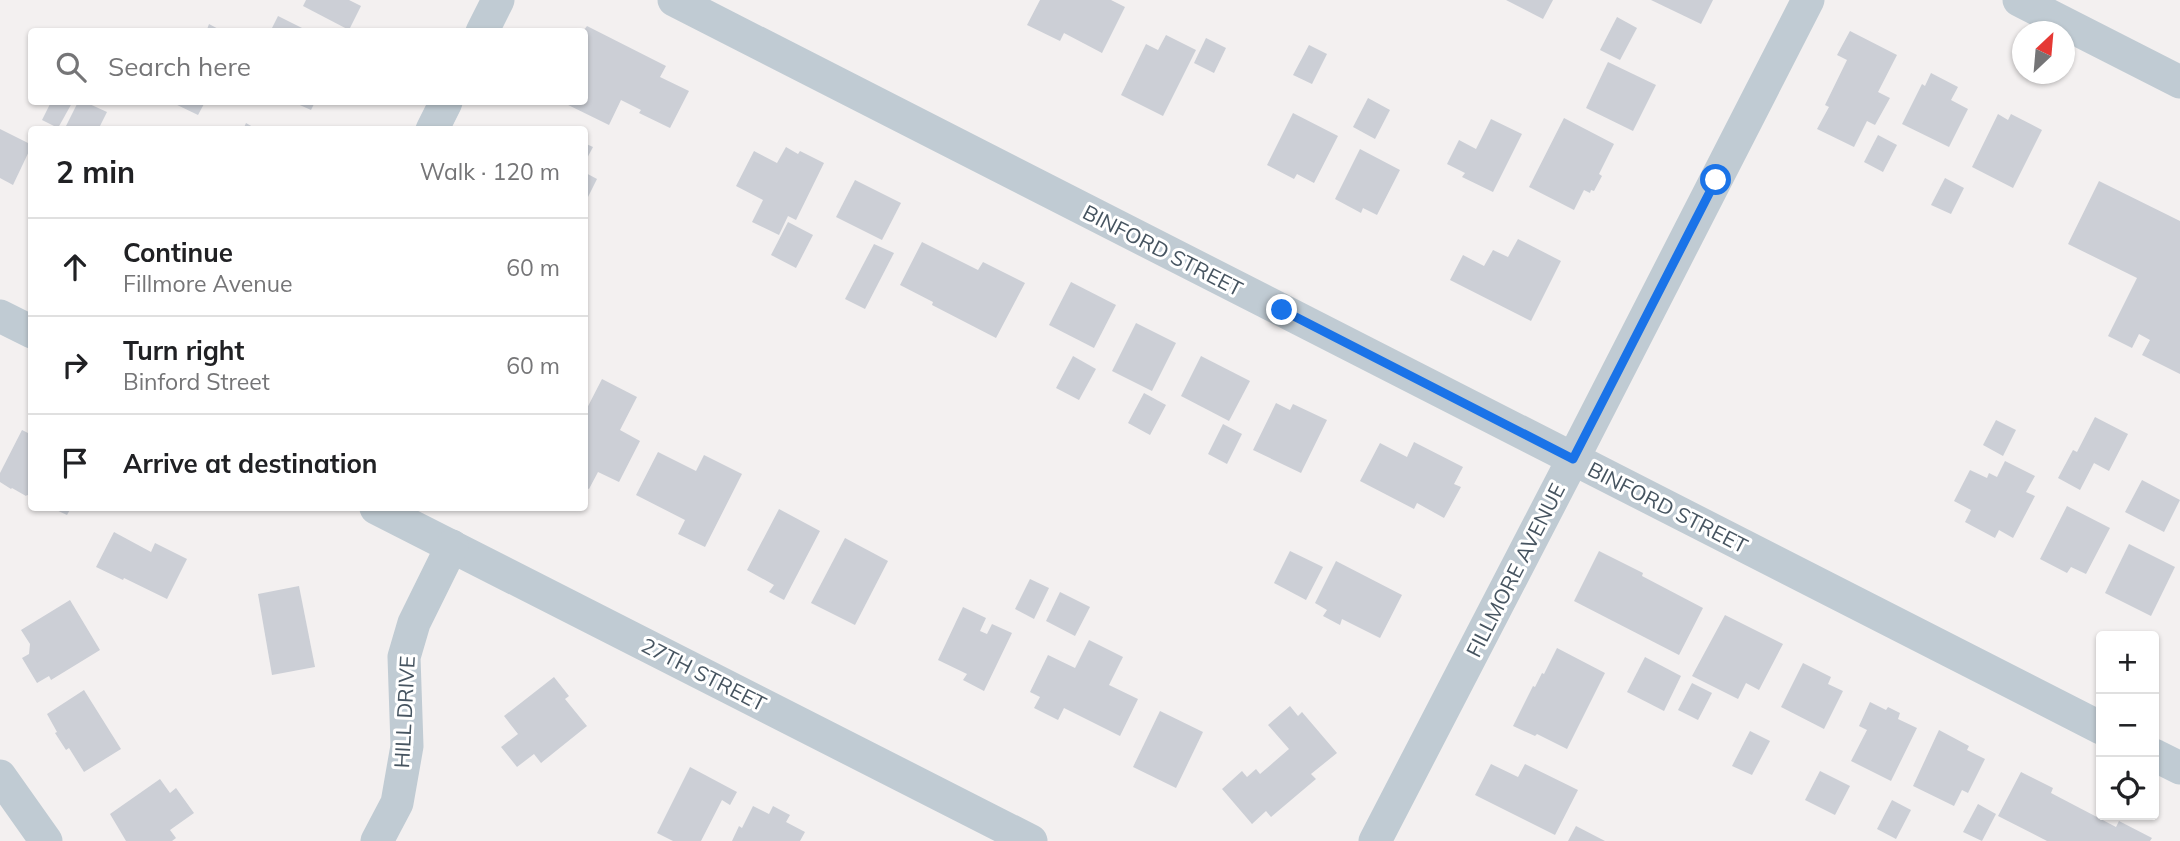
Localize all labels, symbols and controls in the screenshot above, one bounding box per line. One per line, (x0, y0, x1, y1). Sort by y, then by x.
north arrow (2012, 21, 2075, 84)
search box (28, 28, 588, 105)
icon: search (52, 48, 90, 86)
text: Search here (108, 50, 251, 83)
text: 2 min (56, 153, 135, 191)
text: Walk · 120 m (420, 157, 560, 186)
route start (1700, 164, 1731, 195)
street label: BINFORD STREET (1079, 198, 1248, 302)
text: Continue (123, 236, 233, 269)
icon: ahead (56, 248, 94, 286)
text: 60 m (506, 253, 560, 282)
text: Fillmore Avenue (123, 269, 293, 298)
route end (1266, 294, 1297, 325)
text: Turn right (123, 334, 244, 367)
icon: right (56, 346, 94, 384)
text: 60 m (506, 351, 560, 380)
text: Binford Street (123, 367, 270, 396)
icon: arrive (56, 444, 94, 482)
text: Arrive at destination (123, 447, 378, 480)
street label: BINFORD STREET (1584, 455, 1753, 559)
street label: FILLMORE AVENUE (1460, 479, 1570, 661)
street label: 27TH STREET (637, 631, 771, 717)
map controls (2096, 631, 2159, 820)
button: + (2096, 631, 2159, 694)
street label: HILL DRIVE (388, 655, 420, 769)
button: − (2096, 694, 2159, 757)
button: locate (2096, 757, 2159, 820)

